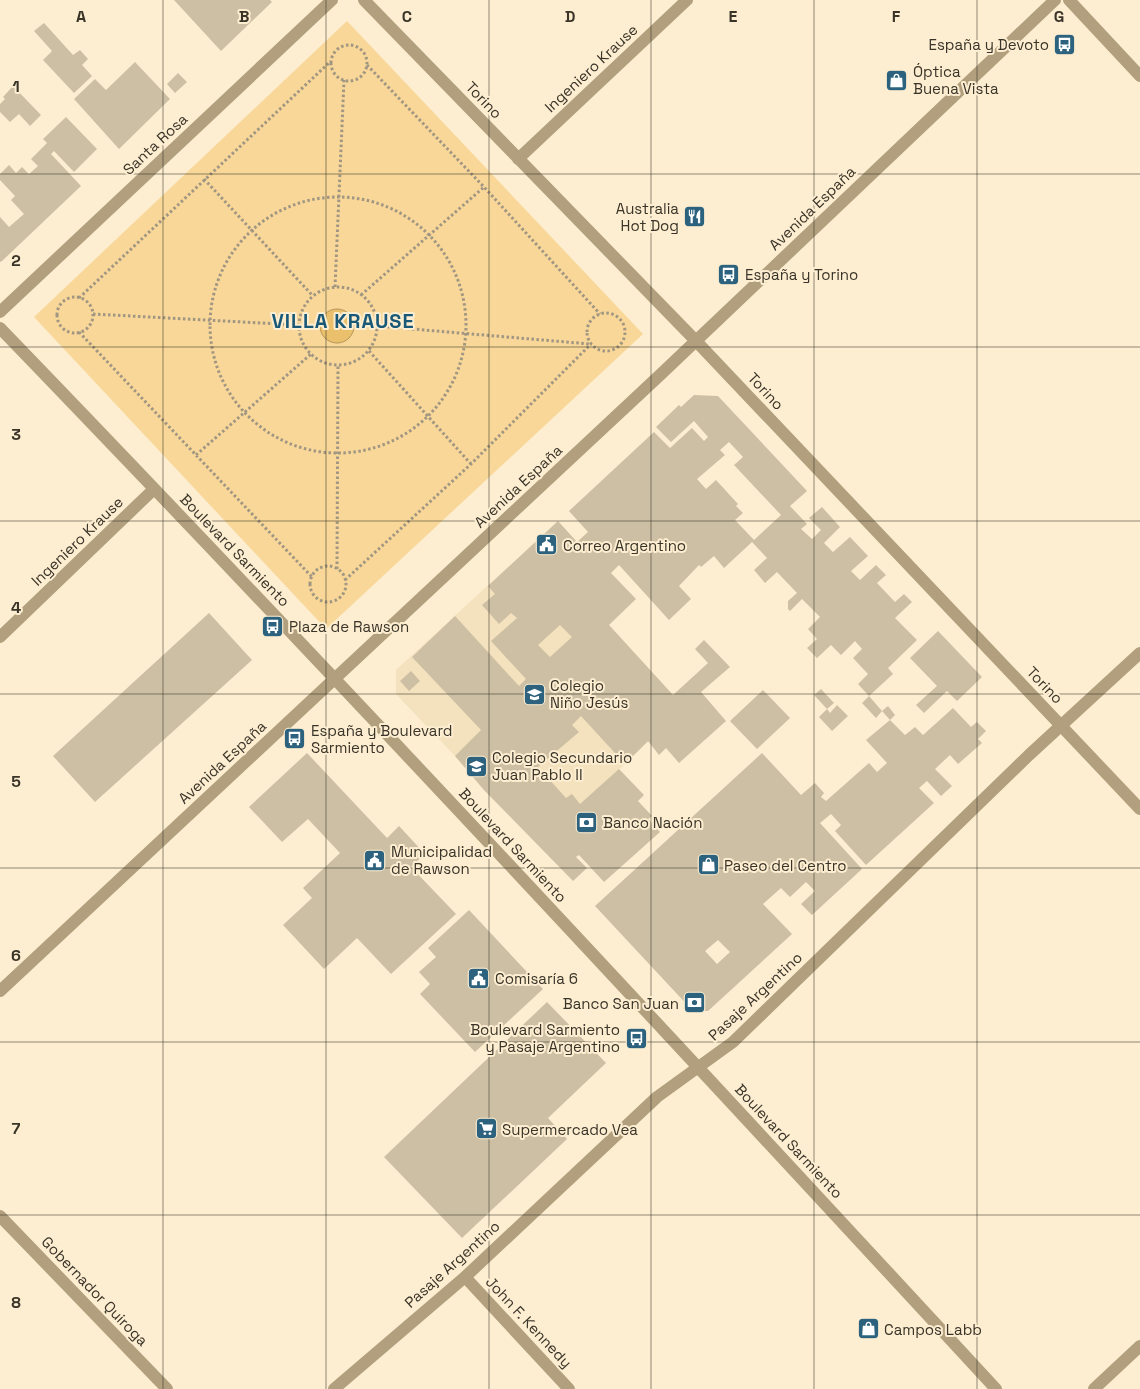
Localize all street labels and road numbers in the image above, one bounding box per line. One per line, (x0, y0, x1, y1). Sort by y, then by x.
street label: Ingeniero Krause (540, 20, 642, 116)
street label: Torino (462, 77, 506, 123)
street label: Santa Rosa (119, 109, 191, 179)
street label: Avenida España (765, 162, 860, 254)
street label: Torino (744, 368, 788, 414)
street label: Avenida España (470, 440, 566, 532)
street label: Boulevard Sarmiento (176, 490, 294, 610)
street label: Ingeniero Krause (27, 492, 127, 590)
street label: Torino (1023, 662, 1067, 708)
street label: Avenida España (174, 716, 270, 808)
street label: Boulevard Sarmiento (455, 784, 571, 906)
street label: Pasaje Argentino (704, 948, 806, 1044)
street label: Boulevard Sarmiento (731, 1080, 847, 1202)
street label: Pasaje Argentino (400, 1216, 504, 1312)
street label: Gobernador Quiroga (38, 1232, 153, 1350)
street label: John F. Kennedy (482, 1272, 576, 1372)

